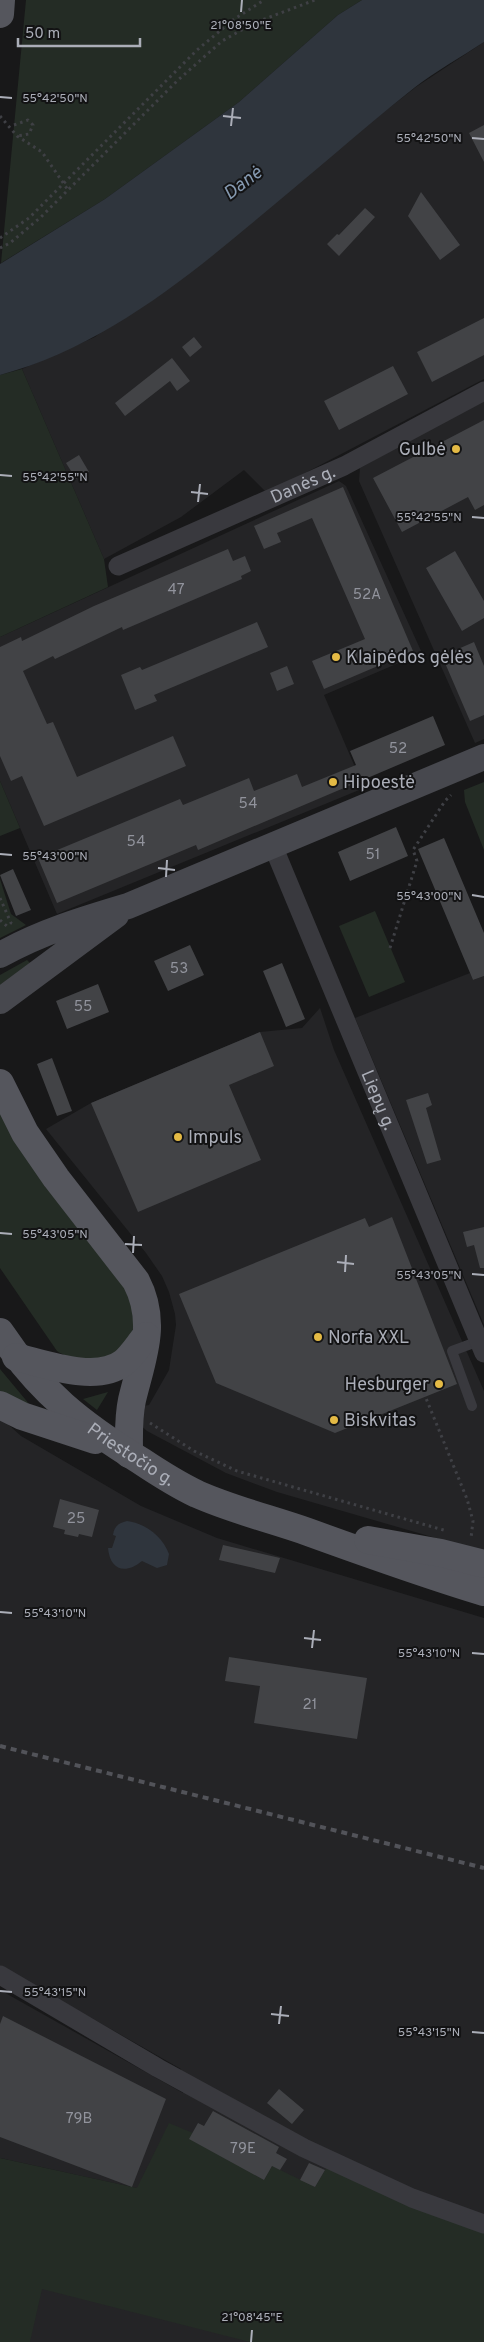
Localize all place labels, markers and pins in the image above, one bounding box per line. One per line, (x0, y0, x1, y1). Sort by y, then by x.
place label: Gulbė (399, 439, 446, 462)
marker: Gulbė (450, 443, 462, 455)
place label: Klaipėdos gėlės (346, 647, 472, 670)
marker: Klaipėdos gėlės (330, 651, 342, 663)
place label: Hipoestė (343, 772, 415, 795)
marker: Hipoestė (327, 776, 339, 788)
place label: Impuls (188, 1127, 242, 1150)
marker: Impuls (172, 1131, 184, 1143)
place label: Norfa XXL (328, 1327, 409, 1350)
marker: Norfa XXL (312, 1331, 324, 1343)
place label: Hesburger (345, 1374, 429, 1397)
marker: Hesburger (433, 1378, 445, 1390)
place label: Biskvitas (344, 1410, 416, 1433)
marker: Biskvitas (328, 1414, 340, 1426)

